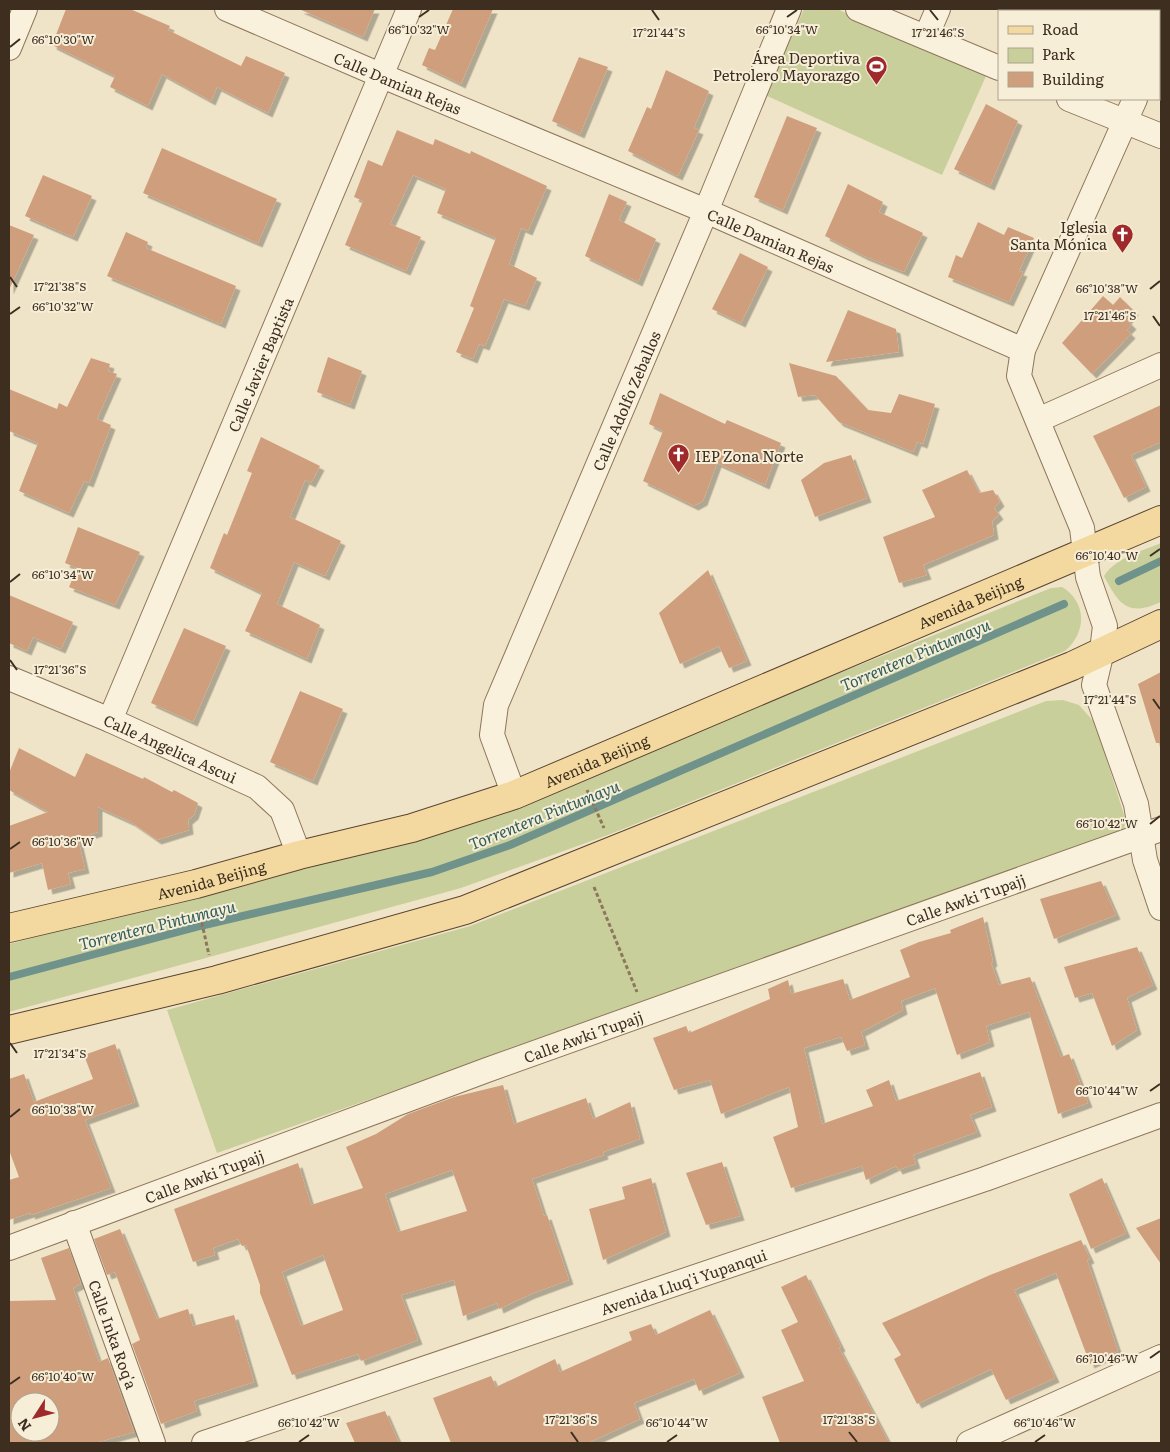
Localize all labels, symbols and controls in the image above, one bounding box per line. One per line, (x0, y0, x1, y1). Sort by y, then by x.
legend (998, 10, 1160, 100)
text: Road (1042, 17, 1078, 40)
text: 66°10'32"W (388, 20, 450, 38)
text: 66°10'34"W (756, 20, 818, 38)
text: 17°21'44"S (632, 23, 686, 41)
text: 17°21'46"S (912, 23, 964, 41)
text: 66°10'30"W (32, 30, 94, 48)
text: Park (1042, 42, 1076, 65)
street label: Calle Damian Rejas (331, 45, 465, 119)
place label: Área Deportiva Petrolero Mayorazgo (713, 46, 861, 86)
sports icon: Área Deportiva Petrolero Mayorazgo (864, 54, 888, 85)
text: Building (1042, 67, 1104, 90)
street label: Calle Damian Rejas (704, 202, 838, 278)
place label: Iglesia Santa Mónica (1010, 215, 1108, 255)
church icon: Iglesia Santa Mónica (1111, 223, 1135, 254)
text: 17°21'38"S (34, 277, 86, 295)
text: 66°10'38"W (1076, 279, 1138, 297)
street label: Calle Javier Baptista (221, 292, 299, 435)
text: 66°10'32"W (32, 297, 94, 315)
text: 17°21'46"S (1084, 306, 1136, 324)
street label: Calle Adolfo Zeballos (586, 327, 665, 474)
church icon: IEP Zona Norte (667, 443, 691, 474)
place label: IEP Zona Norte (695, 444, 804, 467)
text: 66°10'40"W (1076, 546, 1138, 564)
text: 66°10'34"W (32, 565, 94, 583)
street label: Avenida Beijing (914, 568, 1027, 634)
water label: Torrentera Pintumayu (836, 611, 994, 696)
text: 17°21'36"S (34, 660, 86, 678)
text: 17°21'44"S (1083, 690, 1137, 708)
street label: Calle Angelica Ascui (101, 707, 241, 788)
street label: Avenida Beijing (540, 727, 653, 792)
water label: Torrentera Pintumayu (465, 773, 623, 855)
text: 66°10'42"W (1076, 814, 1138, 832)
text: 66°10'36"W (32, 832, 94, 850)
street label: Avenida Beijing (154, 853, 269, 904)
street label: Calle Awki Tupajj (902, 867, 1028, 931)
water label: Torrentera Pintumayu (76, 893, 238, 955)
street label: Calle Awki Tupajj (520, 1004, 646, 1068)
text: 17°21'34"S (34, 1044, 86, 1062)
text: 66°10'44"W (1076, 1081, 1138, 1099)
text: 66°10'38"W (32, 1100, 94, 1118)
street label: Calle Awki Tupajj (141, 1143, 267, 1208)
street label: Avenida Lluq'i Yupanqui (597, 1242, 770, 1320)
street label: Calle Inka Roq'a (84, 1276, 144, 1393)
text: 66°10'46"W (1076, 1349, 1138, 1367)
text: 66°10'40"W (32, 1367, 94, 1385)
north arrow (10, 1392, 60, 1442)
text: 17°21'36"S (545, 1410, 597, 1428)
text: 17°21'38"S (823, 1410, 875, 1428)
text: 66°10'42"W (278, 1413, 340, 1431)
text: 66°10'44"W (646, 1413, 708, 1431)
text: 66°10'46"W (1014, 1413, 1076, 1431)
text: N (12, 1414, 35, 1436)

